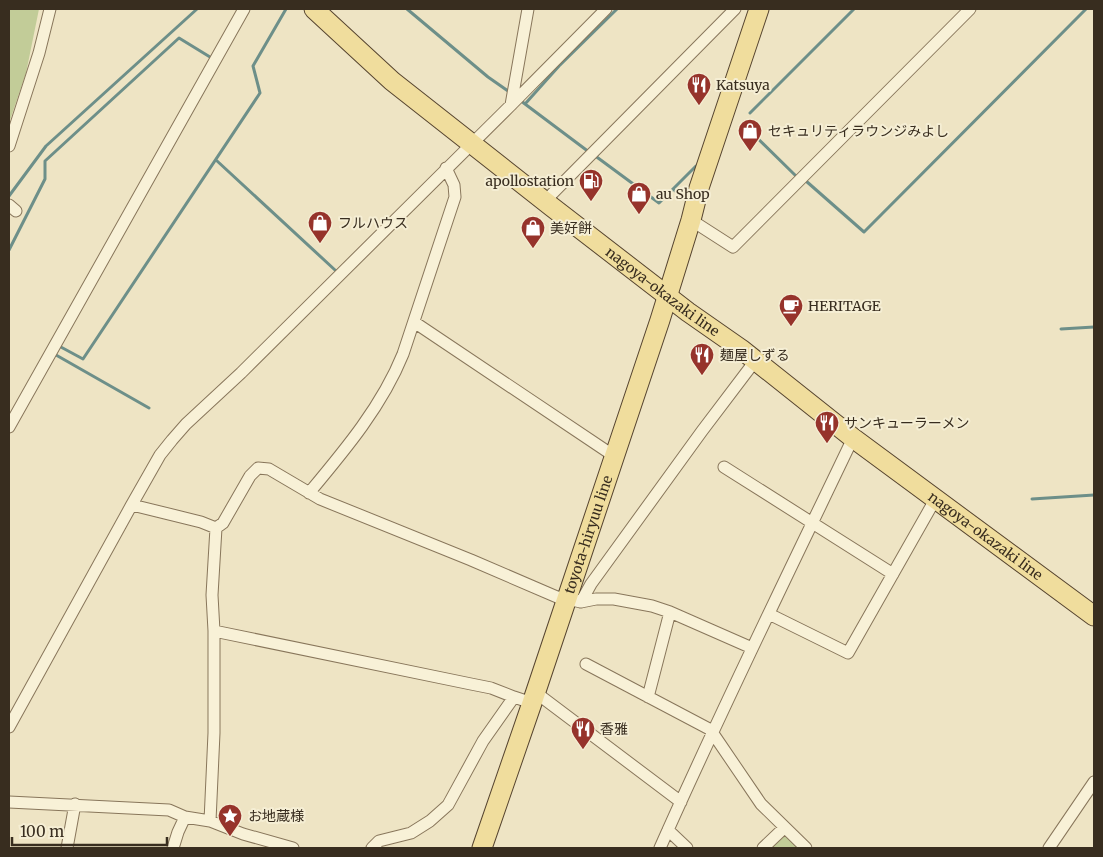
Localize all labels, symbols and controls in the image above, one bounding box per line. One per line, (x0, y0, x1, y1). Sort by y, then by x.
restaurant icon: Katsuya (686, 72, 712, 106)
place label: Katsuya (716, 76, 770, 94)
shop icon: セキュリティラウンジみよし (737, 118, 763, 152)
place label: セキュリティラウンジみよし (768, 122, 949, 140)
fuel station icon: apollostation (578, 168, 604, 202)
place label: apollostation (486, 172, 574, 190)
shop icon: au Shop (626, 181, 652, 215)
place label: au Shop (656, 185, 710, 203)
shop icon: フルハウス (307, 210, 333, 244)
place label: フルハウス (338, 214, 408, 232)
shop icon: 美好餅 (520, 215, 546, 249)
place label: 美好餅 (550, 219, 592, 237)
street label: nagoya-okazaki line (602, 243, 723, 340)
cafe icon: HERITAGE (778, 293, 804, 327)
place label: HERITAGE (808, 297, 881, 315)
restaurant icon: 麺屋しずる (689, 342, 715, 376)
place label: 麺屋しずる (720, 346, 790, 364)
restaurant icon: サンキューラーメン (814, 410, 840, 444)
place label: サンキューラーメン (844, 414, 969, 432)
street label: toyota-hiryuu line (560, 473, 616, 596)
street label: nagoya-okazaki line (925, 488, 1046, 584)
restaurant icon: 香雅 (570, 716, 596, 750)
place label: 香雅 (600, 720, 628, 738)
place icon: お地蔵様 (217, 803, 243, 837)
place label: お地蔵様 (248, 807, 304, 825)
scale bar (12, 814, 168, 846)
text: 100 m (20, 822, 64, 841)

